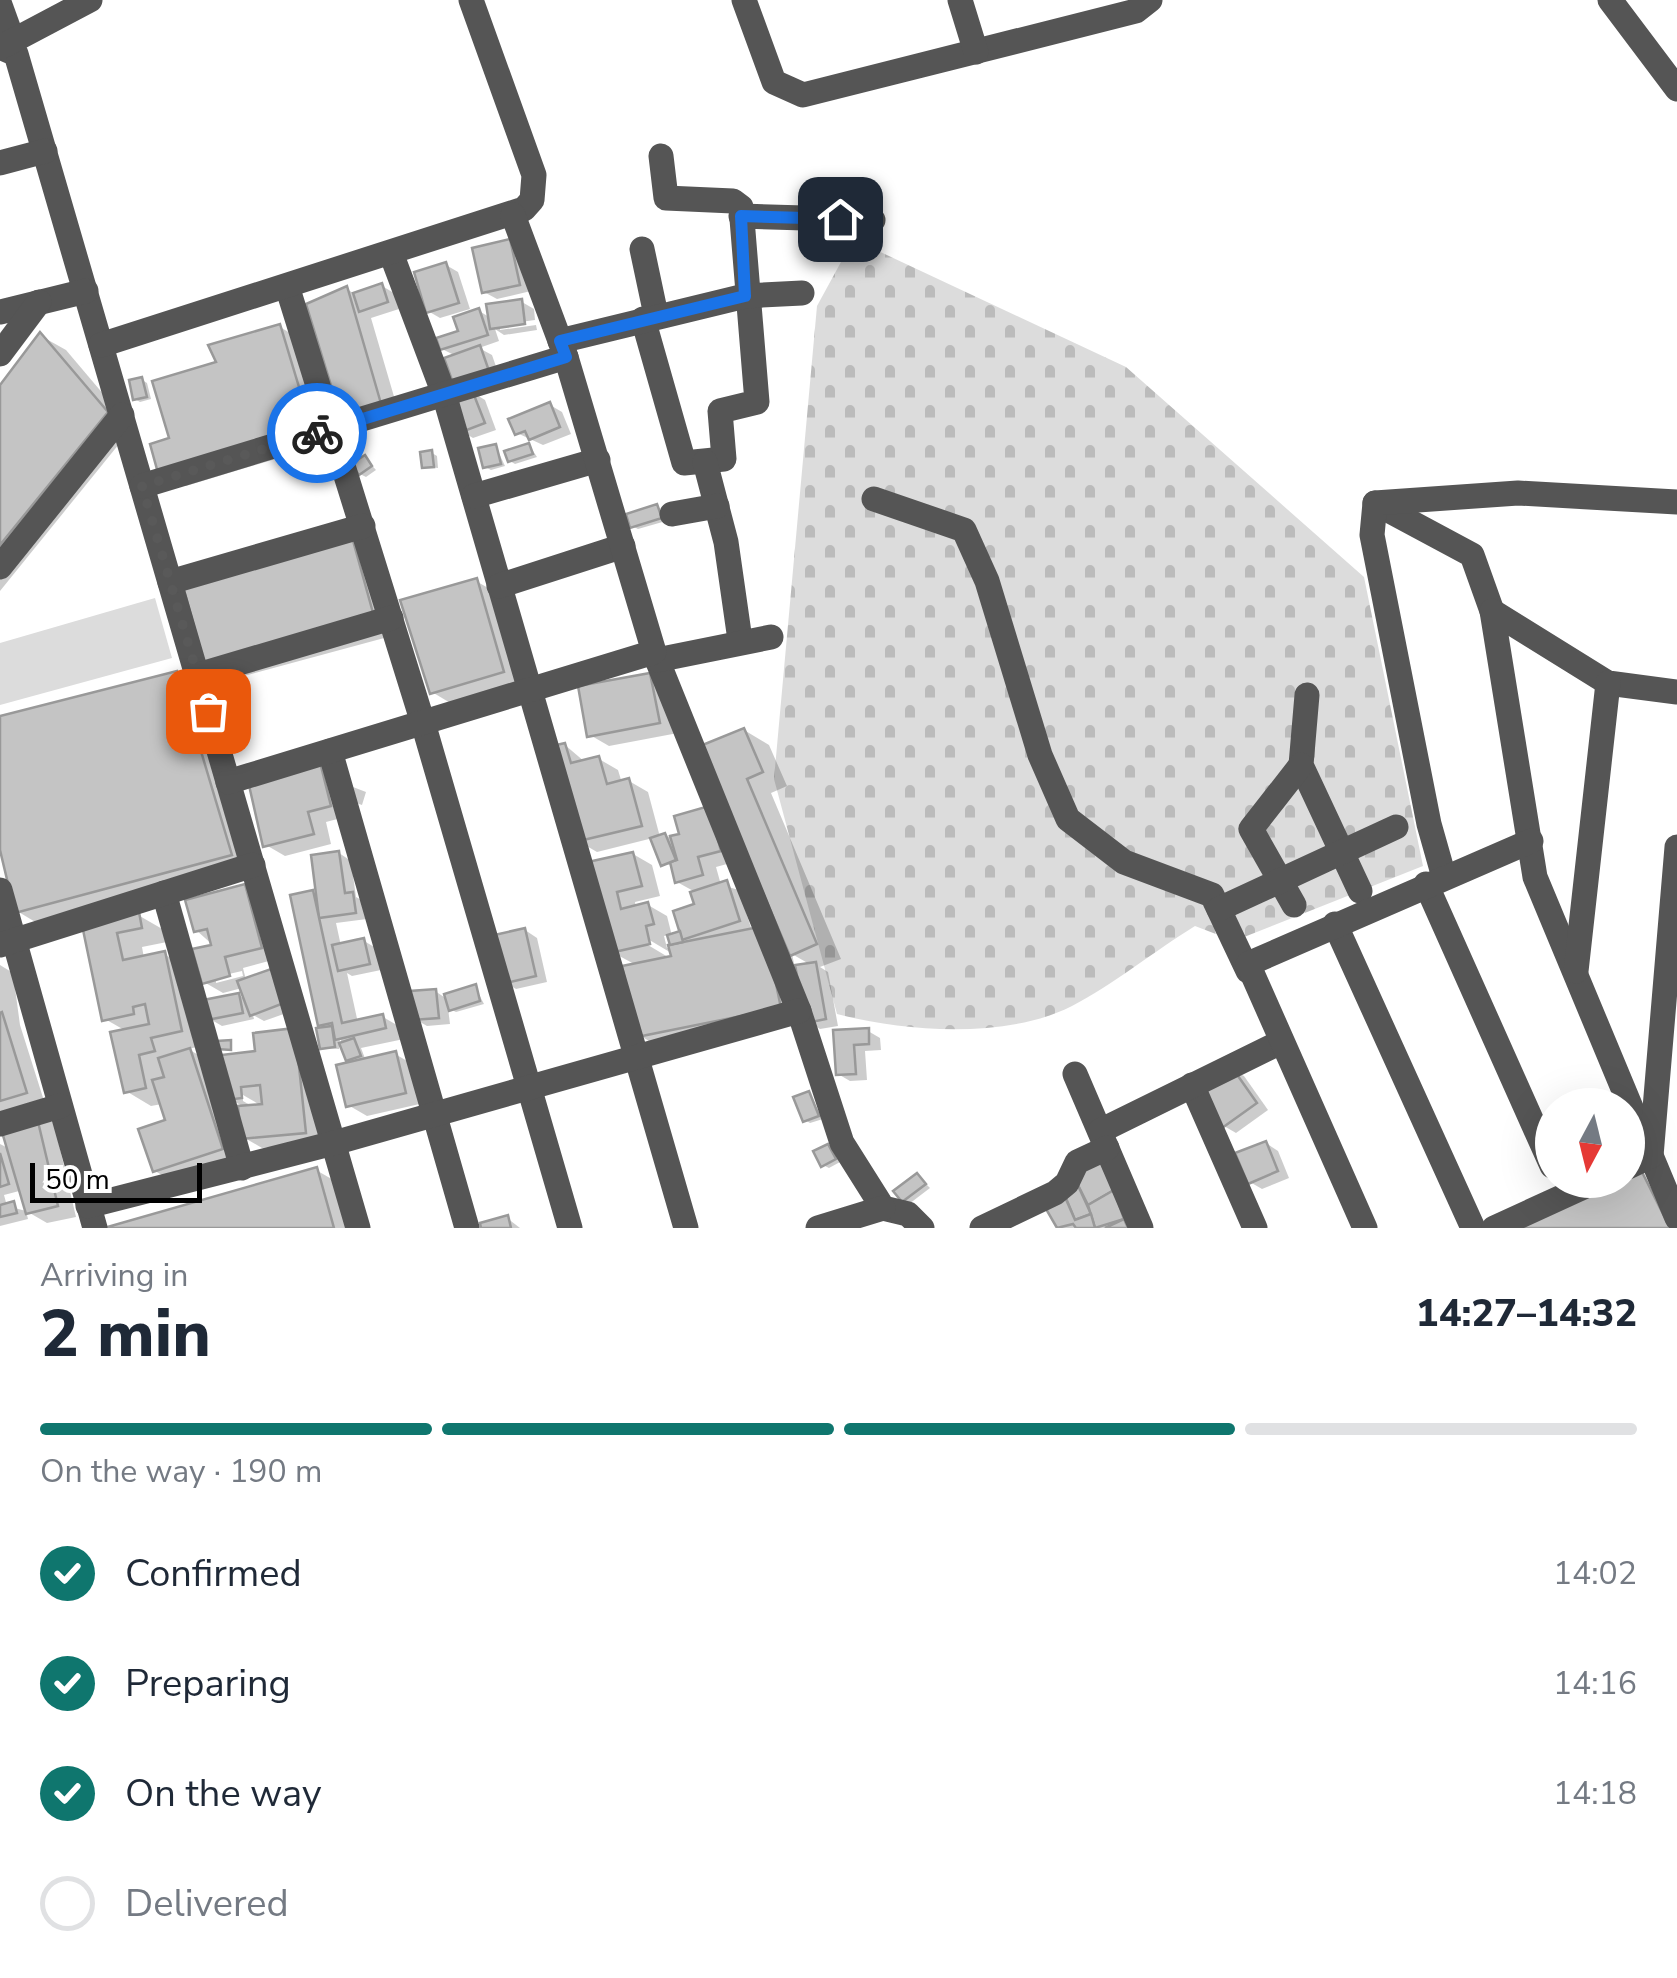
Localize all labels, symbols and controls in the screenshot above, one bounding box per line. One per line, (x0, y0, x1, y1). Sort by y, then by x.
pin (798, 177, 883, 262)
icon: home (813, 192, 868, 247)
courier (267, 383, 367, 483)
icon: bike (290, 406, 345, 461)
pin (166, 669, 251, 754)
icon: bag (181, 684, 236, 739)
north arrow (1535, 1088, 1645, 1198)
map controls (1535, 1088, 1645, 1198)
scale bar (30, 1158, 202, 1202)
text: 50 m (45, 1161, 110, 1199)
text: Arriving in (40, 1254, 188, 1297)
text: 14:27–14:32 (1416, 1288, 1637, 1339)
text: 2 min (40, 1290, 211, 1379)
text: On the way · 190 m (40, 1450, 322, 1493)
icon: check (40, 1546, 95, 1601)
text: Confirmed (125, 1548, 302, 1599)
text: 14:02 (1553, 1552, 1637, 1595)
icon: check (40, 1656, 95, 1711)
text: Preparing (125, 1658, 291, 1709)
text: 14:16 (1553, 1662, 1637, 1705)
icon: check (40, 1766, 95, 1821)
text: On the way (125, 1768, 321, 1819)
text: 14:18 (1553, 1772, 1637, 1815)
text: Delivered (125, 1878, 289, 1929)

